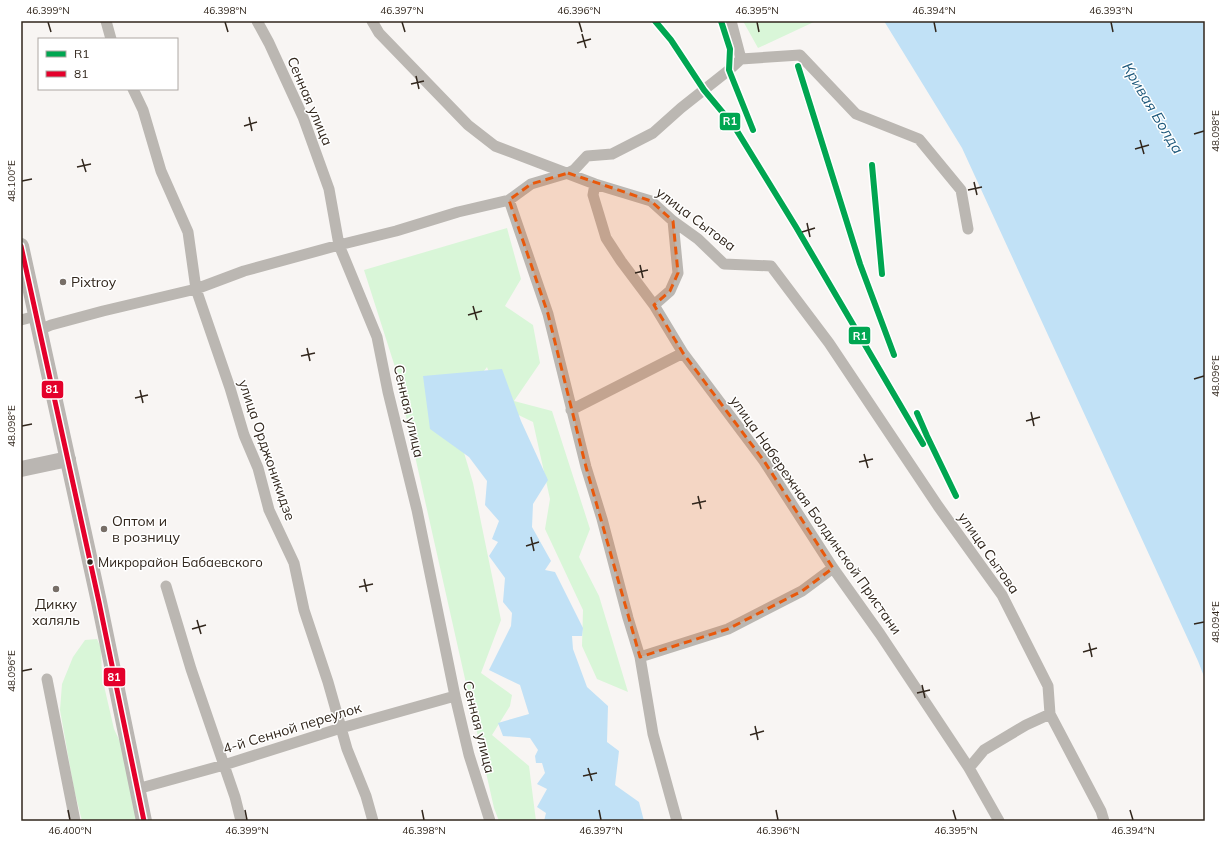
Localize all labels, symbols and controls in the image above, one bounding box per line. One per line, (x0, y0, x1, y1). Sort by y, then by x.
text: 46.399°N (26, 4, 70, 17)
text: 46.398°N (203, 4, 247, 17)
text: 46.397°N (380, 4, 424, 17)
text: 46.396°N (557, 4, 601, 17)
text: 46.395°N (735, 4, 779, 17)
text: 46.394°N (912, 4, 956, 17)
text: 46.393°N (1089, 4, 1133, 17)
legend (38, 38, 178, 90)
text: R1 (74, 46, 90, 61)
street label: Сенная улица (283, 54, 337, 148)
water label: Кривая Болда (1118, 59, 1188, 157)
text: 81 (74, 66, 88, 81)
text: 48.098°E (1209, 110, 1222, 152)
line badge: R1 (719, 112, 741, 131)
text: R1 (723, 114, 738, 128)
text: 48.100°E (5, 160, 18, 202)
street label: улица Сытова (653, 183, 739, 255)
place label: Pixtroy (71, 273, 117, 291)
marker: Pixtroy (58, 277, 68, 287)
line badge: R1 (848, 326, 871, 345)
text: R1 (853, 329, 868, 343)
text: 48.096°E (1209, 355, 1222, 397)
street label: Сенная улица (390, 363, 428, 459)
street label: улица Орджоникидзе (234, 377, 300, 523)
line badge: 81 (41, 380, 64, 399)
text: 81 (45, 382, 59, 396)
street label: улица Набережная Болдинской Пристани (726, 392, 906, 638)
text: 48.098°E (5, 405, 18, 447)
street label: улица Сытова (954, 509, 1024, 597)
place label: Оптом и в розницу (112, 512, 181, 546)
marker: Оптом и в розницу (99, 524, 109, 534)
place label: Микрорайон Бабаевского (98, 554, 263, 570)
marker: Микрорайон Бабаевского (85, 557, 95, 567)
marker: Дикку халяль (51, 584, 61, 594)
place label: Дикку халяль (32, 595, 80, 629)
text: 48.094°E (1209, 601, 1222, 643)
text: 48.096°E (5, 650, 18, 692)
line badge: 81 (103, 667, 126, 687)
text: 81 (107, 670, 121, 684)
street label: Сенная улица (459, 679, 499, 775)
street label: 4-й Сенной переулок (221, 698, 364, 758)
text: 46.400°N (48, 824, 92, 837)
text: 46.399°N (225, 824, 269, 837)
text: 46.398°N (402, 824, 446, 837)
text: 46.397°N (579, 824, 623, 837)
text: 46.396°N (756, 824, 800, 837)
text: 46.395°N (934, 824, 978, 837)
text: 46.394°N (1111, 824, 1155, 837)

